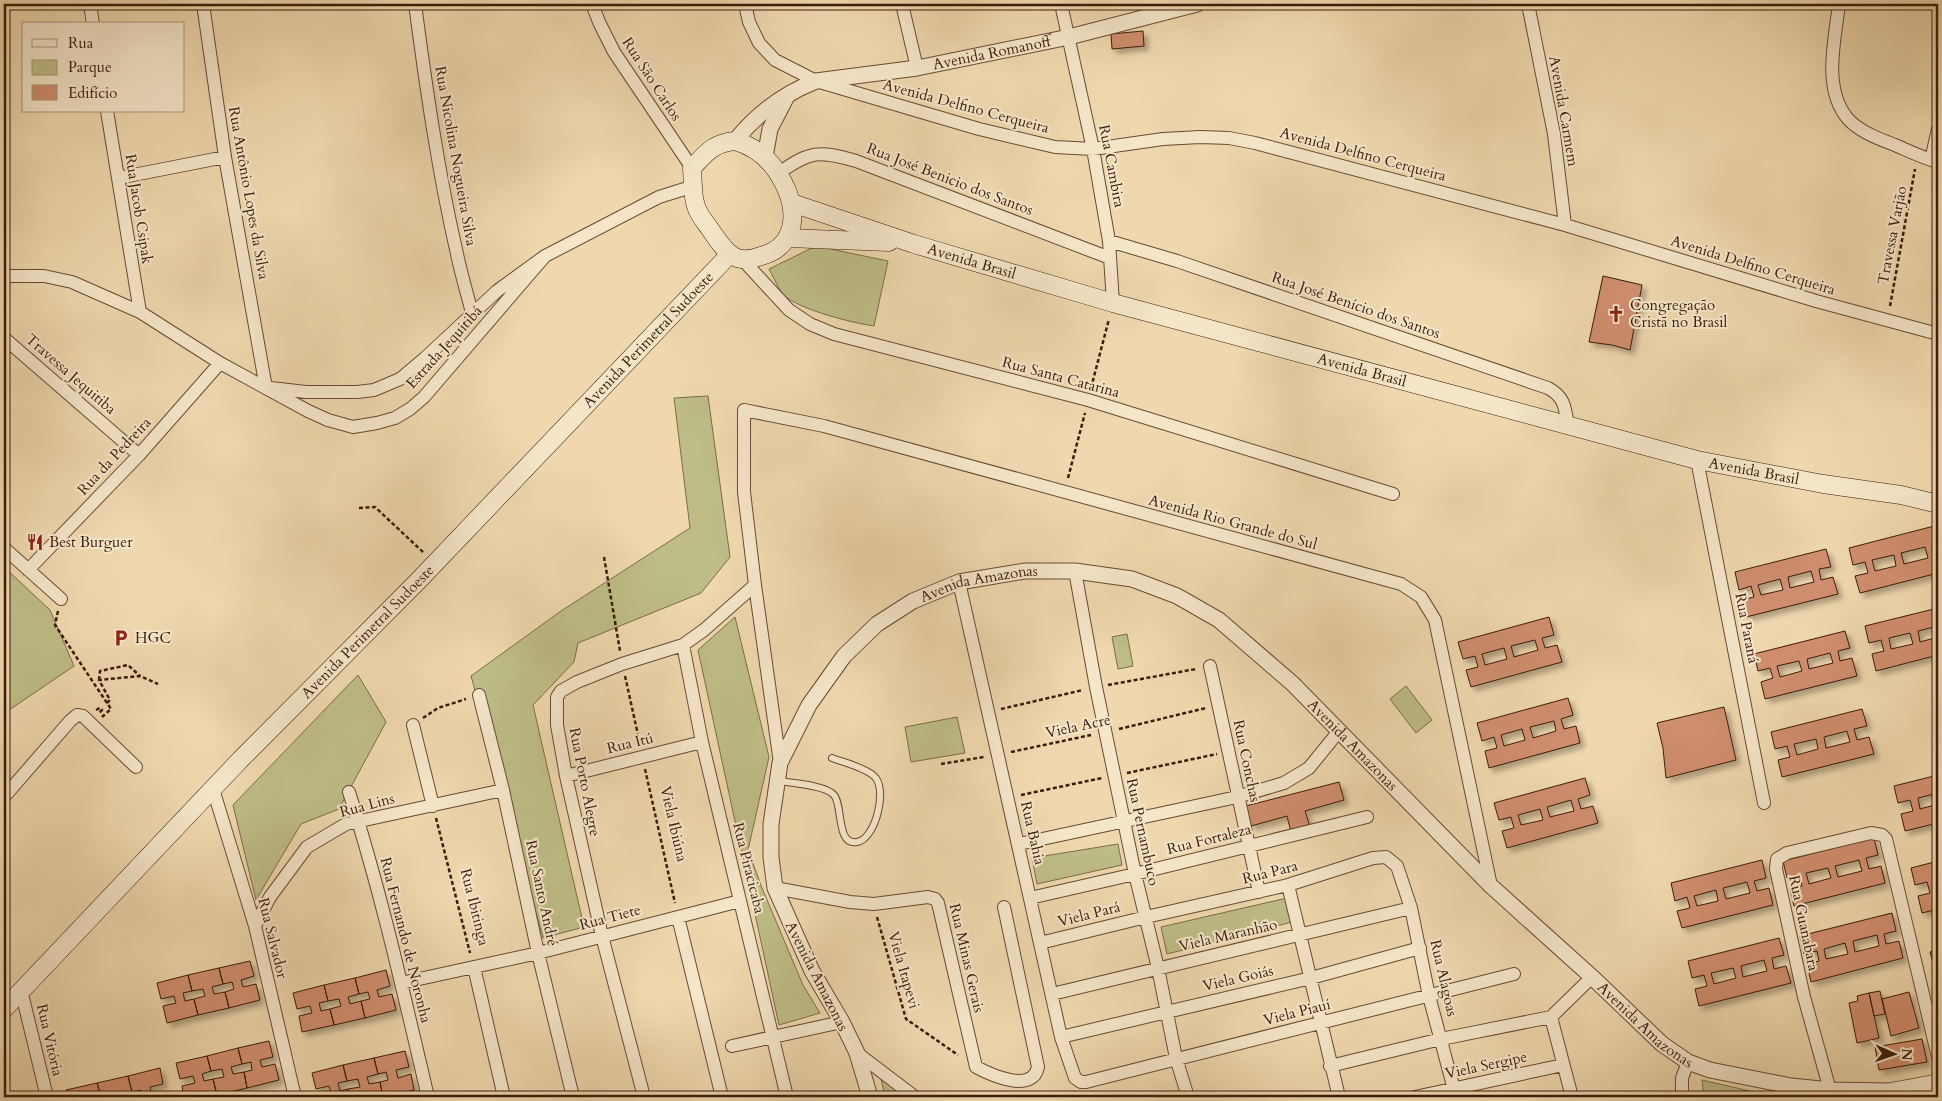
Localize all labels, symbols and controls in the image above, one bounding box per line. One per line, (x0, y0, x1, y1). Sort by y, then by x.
legend (22, 22, 185, 112)
street label: Avenida Romanoff (931, 30, 1055, 75)
text: Rua (68, 33, 94, 53)
street label: Rua São Carlos (618, 33, 686, 125)
street label: Avenida Carmem (1544, 54, 1584, 168)
text: Parque (68, 57, 112, 77)
street label: Rua Nicolina Nogueira Silva (430, 64, 482, 248)
street label: Avenida Delfino Cerqueira (881, 74, 1052, 138)
text: Edifício (68, 83, 117, 103)
street label: Rua Antônio Lopes da Silva (224, 105, 274, 282)
street label: Avenida Delfino Cerqueira (1278, 122, 1449, 186)
street label: Rua Cambira (1094, 123, 1130, 210)
street label: Rua José Benicio dos Santos (864, 138, 1036, 220)
street label: Rua Jacob Csipak (120, 153, 158, 265)
street label: Travessa Varjão (1873, 184, 1911, 286)
street label: Avenida Delfino Cerqueira (1668, 230, 1838, 300)
street label: Avenida Brasil (925, 239, 1019, 284)
street label: Avenida Perimetral Sudoeste (578, 267, 718, 412)
street label: Rua José Benício dos Santos (1269, 267, 1443, 343)
place label: Congregação Cristã no Brasil (1630, 295, 1728, 332)
street label: Estrada Jequitibá (401, 301, 487, 393)
church icon: Congregação Cristã no Brasil (1606, 304, 1626, 324)
street label: Travessa Jequitiba (22, 329, 121, 419)
street label: Avenida Brasil (1315, 348, 1409, 392)
street label: Rua Santa Catarina (1000, 352, 1122, 402)
street label: Rua da Pedreira (73, 412, 156, 499)
street label: Avenida Brasil (1707, 452, 1801, 489)
street label: Avenida Rio Grande do Sul (1146, 490, 1320, 554)
restaurant icon: Best Burguer (25, 532, 45, 552)
place label: Best Burguer (49, 532, 133, 552)
street label: Avenida Perimetral Sudoeste (297, 560, 438, 703)
street label: Avenida Amazonas (917, 561, 1038, 607)
street label: Rua Paraná (1730, 591, 1764, 665)
parking icon: HGC (111, 628, 131, 648)
place label: HGC (135, 628, 171, 648)
street label: Avenida Amazonas (1303, 695, 1402, 795)
street label: Viela Acre (1044, 709, 1113, 743)
street label: Rua Conchas (1229, 718, 1265, 804)
street label: Rua Porto Alegre (565, 726, 605, 838)
street label: Rua Itú (605, 728, 655, 758)
street label: Rua Pernambuco (1122, 777, 1164, 887)
street label: Viela Ibiúna (656, 784, 693, 864)
street label: Rua Lins (337, 788, 397, 822)
street label: Rua Bahia (1016, 799, 1050, 867)
street label: Rua Fortaleza (1165, 819, 1254, 859)
street label: Rua Piracicaba (728, 820, 770, 916)
street label: Rua Santo André (521, 838, 563, 948)
street label: Rua Fernando de Noronha (376, 855, 436, 1025)
street label: Rua Para (1240, 855, 1300, 889)
street label: Rua Ibitinga (456, 866, 494, 948)
street label: Rua Guanabara (1784, 873, 1824, 973)
street label: Rua Salvador (253, 896, 293, 981)
street label: Viela Pará (1056, 896, 1123, 931)
street label: Rua Tiete (577, 899, 643, 935)
street label: Rua Minas Gerais (945, 901, 989, 1015)
street label: Viela Maranhão (1177, 914, 1279, 956)
street label: Avenida Amazonas (781, 918, 853, 1034)
street label: Viela Itapevi (883, 929, 925, 1011)
street label: Rua Alagoas (1425, 938, 1463, 1018)
street label: Viela Goiás (1201, 960, 1275, 996)
street label: Avenida Amazonas (1593, 977, 1695, 1073)
street label: Viela Piauí (1261, 994, 1333, 1030)
street label: Rua Vitória (32, 1002, 68, 1079)
north arrow (1870, 1028, 1920, 1078)
street label: Viela Sergipe (1443, 1046, 1529, 1083)
text: N (1897, 1048, 1916, 1061)

